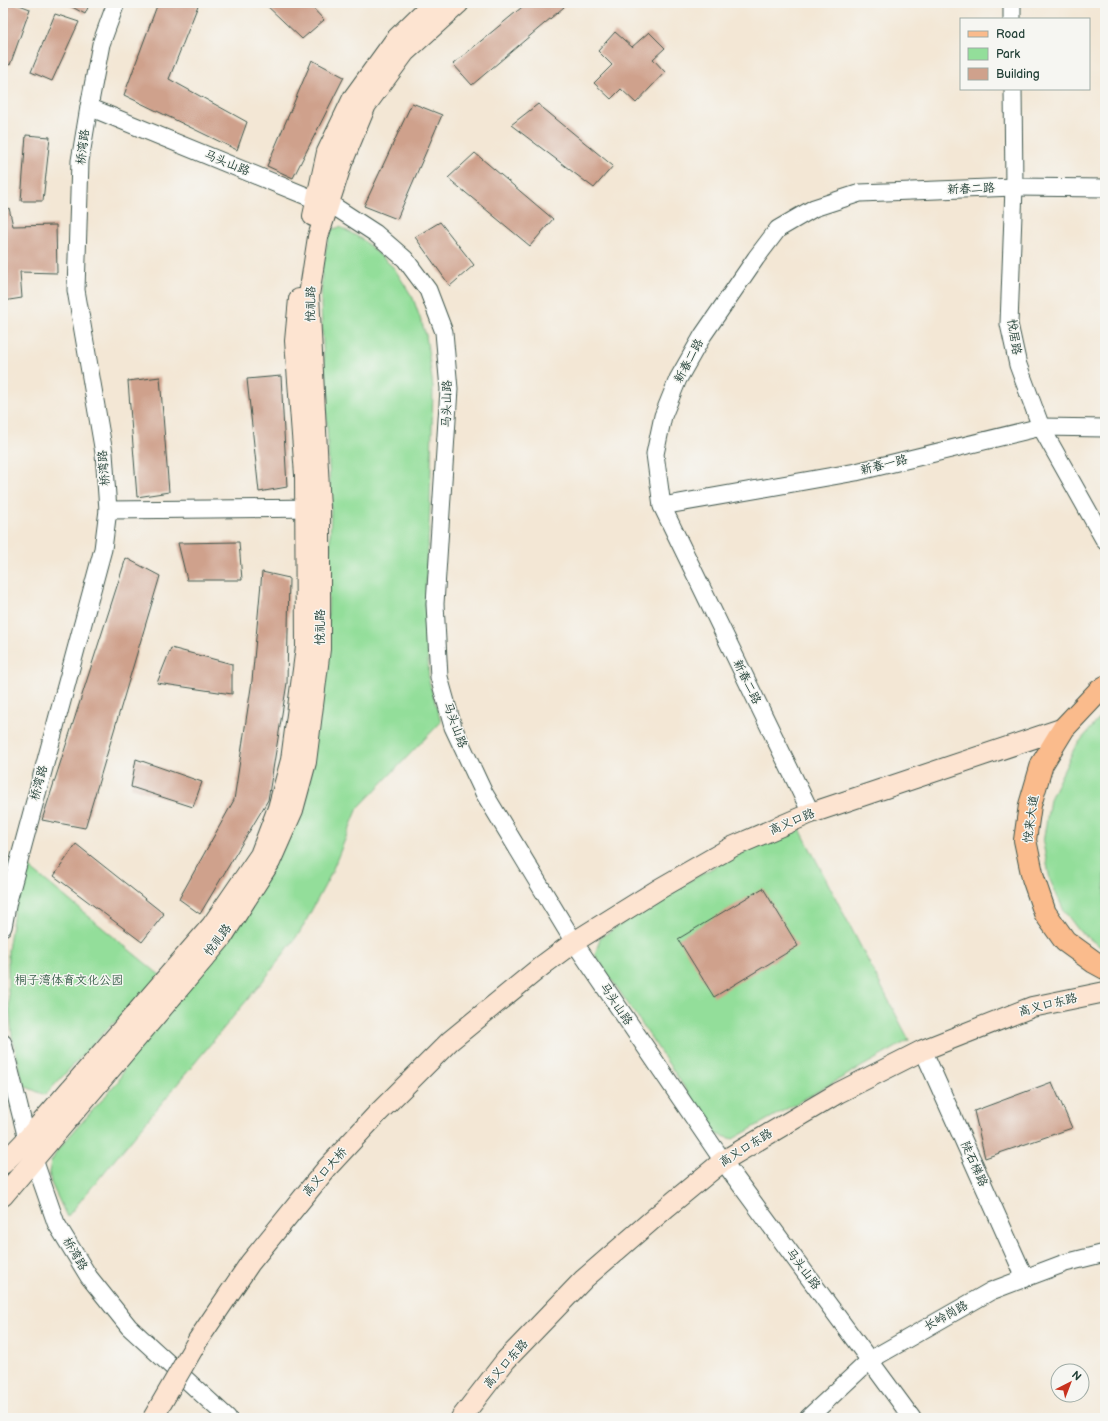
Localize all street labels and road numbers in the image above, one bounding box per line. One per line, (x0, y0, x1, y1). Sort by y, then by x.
street label: 桥湾路 (73, 128, 93, 166)
street label: 马头山路 (202, 147, 252, 179)
street label: 新春二路 (947, 181, 995, 197)
street label: 悦礼路 (303, 286, 319, 322)
street label: 悦居路 (1004, 318, 1024, 356)
street label: 新春二路 (671, 336, 707, 386)
street label: 马头山路 (439, 380, 455, 428)
street label: 桥湾路 (95, 449, 113, 487)
street label: 新春一路 (859, 452, 909, 478)
street label: 悦礼路 (313, 609, 328, 645)
street label: 新春二路 (730, 657, 764, 707)
street label: 马头山路 (440, 700, 470, 750)
street label: 桥湾路 (27, 764, 51, 802)
street label: 悦来大道 (1020, 794, 1042, 844)
street label: 高义口路 (767, 806, 817, 838)
street label: 悦礼路 (201, 921, 235, 959)
street label: 马头山路 (596, 980, 636, 1028)
street label: 高义口东路 (1017, 990, 1079, 1020)
street label: 高义口东路 (717, 1126, 775, 1170)
street label: 陡石梯路 (957, 1139, 991, 1189)
street label: 高义口大桥 (300, 1144, 351, 1200)
street label: 桥湾路 (59, 1235, 91, 1273)
street label: 马头山路 (783, 1245, 823, 1293)
street label: 长岭岗路 (921, 1298, 971, 1334)
street label: 高义口东路 (481, 1336, 531, 1392)

